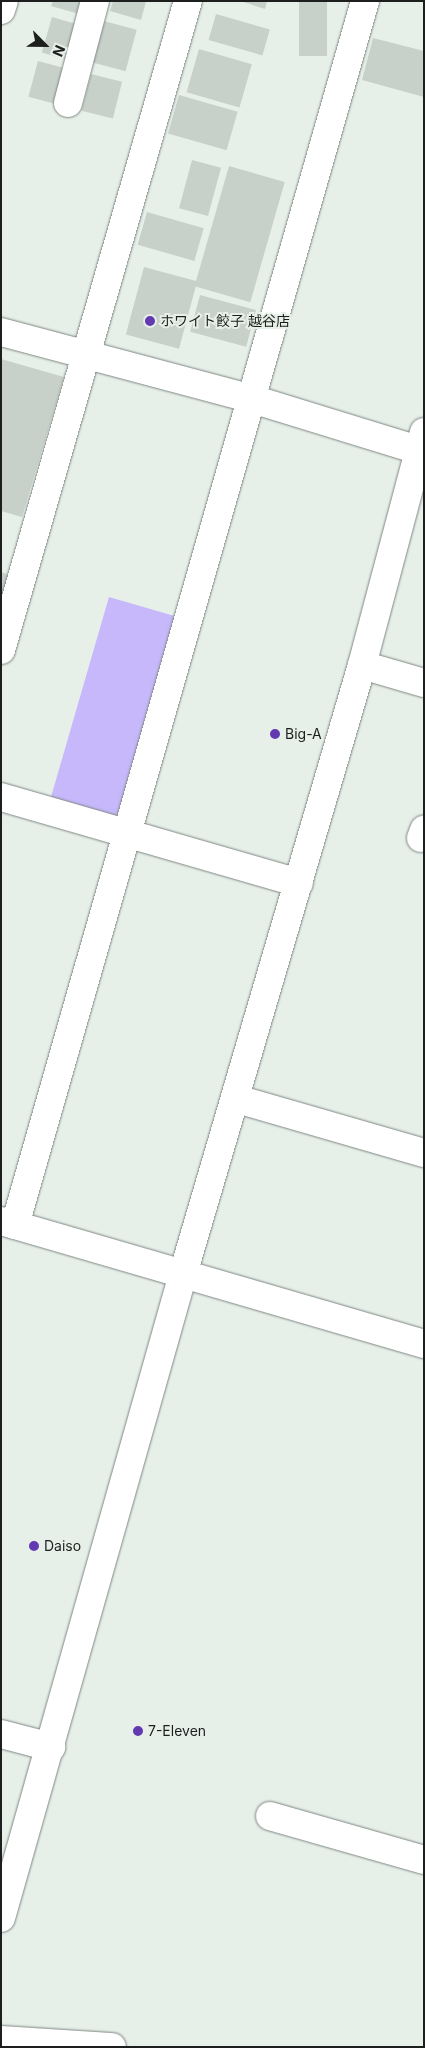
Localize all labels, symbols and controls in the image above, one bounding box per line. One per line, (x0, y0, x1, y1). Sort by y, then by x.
north arrow (20, 20, 70, 70)
text: N (49, 43, 69, 59)
place label: ホワイト餃子 越谷店 (160, 313, 290, 329)
marker: ホワイト餃子 越谷店 (144, 315, 156, 327)
place label: Big-A (285, 726, 322, 742)
marker: Big-A (269, 728, 281, 740)
place label: Daiso (44, 1538, 81, 1554)
marker: Daiso (28, 1540, 40, 1552)
place label: 7-Eleven (148, 1723, 206, 1739)
marker: 7-Eleven (132, 1725, 144, 1737)

